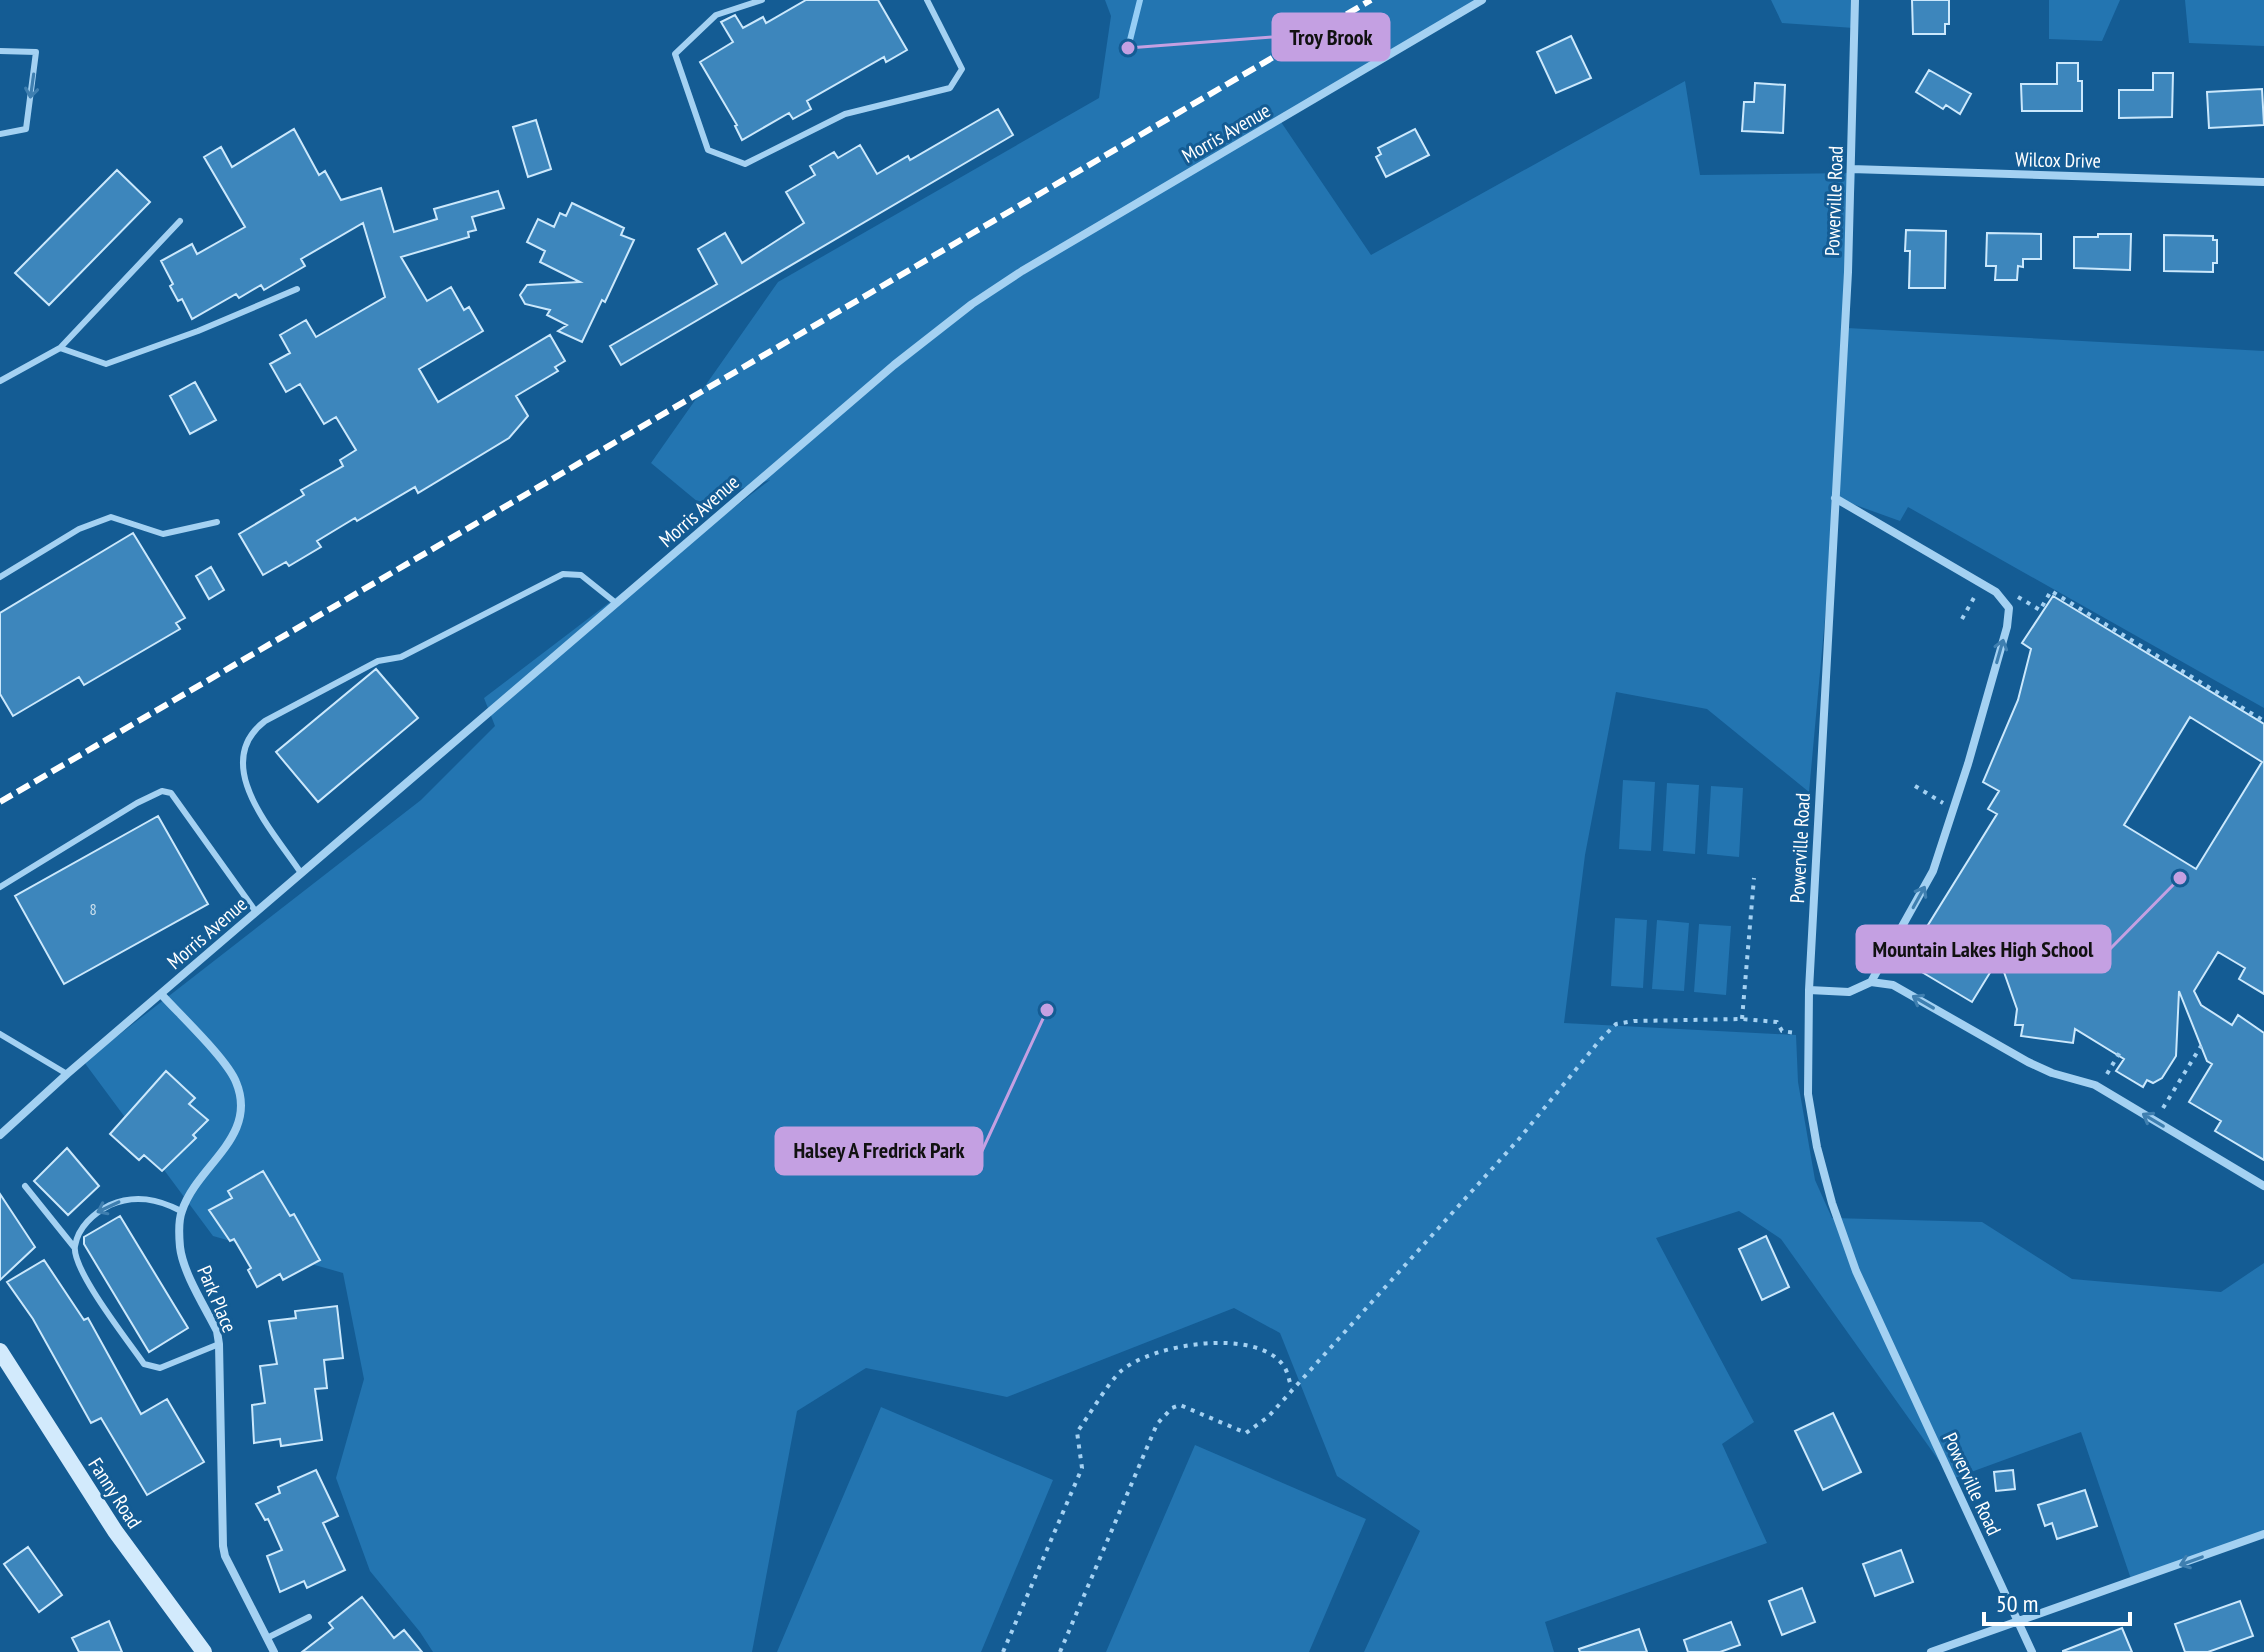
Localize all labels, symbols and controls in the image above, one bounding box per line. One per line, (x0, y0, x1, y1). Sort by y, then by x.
callout: Troy Brook (1273, 14, 1389, 60)
text: Troy Brook (1289, 23, 1373, 51)
one-way arrow (24, 72, 39, 98)
street label: Morris Avenue (1177, 97, 1275, 169)
street label: Powerville Road (1819, 145, 1849, 257)
street label: Wilcox Drive (2015, 146, 2101, 174)
street label: Morris Avenue (654, 469, 744, 553)
one-way arrow (1993, 638, 2008, 664)
street label: Powerville Road (1784, 792, 1816, 904)
one-way arrow (1911, 886, 1927, 909)
street label: Morris Avenue (162, 891, 252, 975)
house number: 8 (89, 899, 97, 919)
callout: Mountain Lakes High School (1857, 926, 2110, 972)
text: Mountain Lakes High School (1873, 935, 2094, 963)
one-way arrow (1912, 994, 1935, 1010)
one-way arrow (2142, 1112, 2165, 1128)
callout: Halsey A Fredrick Park (776, 1128, 982, 1174)
text: Halsey A Fredrick Park (793, 1136, 966, 1164)
one-way arrow (96, 1200, 120, 1215)
street label: Park Place (191, 1262, 243, 1336)
street label: Powerville Road (1937, 1429, 2007, 1539)
street label: Fanny Road (83, 1453, 147, 1533)
one-way arrow (2178, 1554, 2203, 1569)
scale bar (1984, 1576, 2130, 1626)
text: 50 m (1996, 1588, 2038, 1619)

